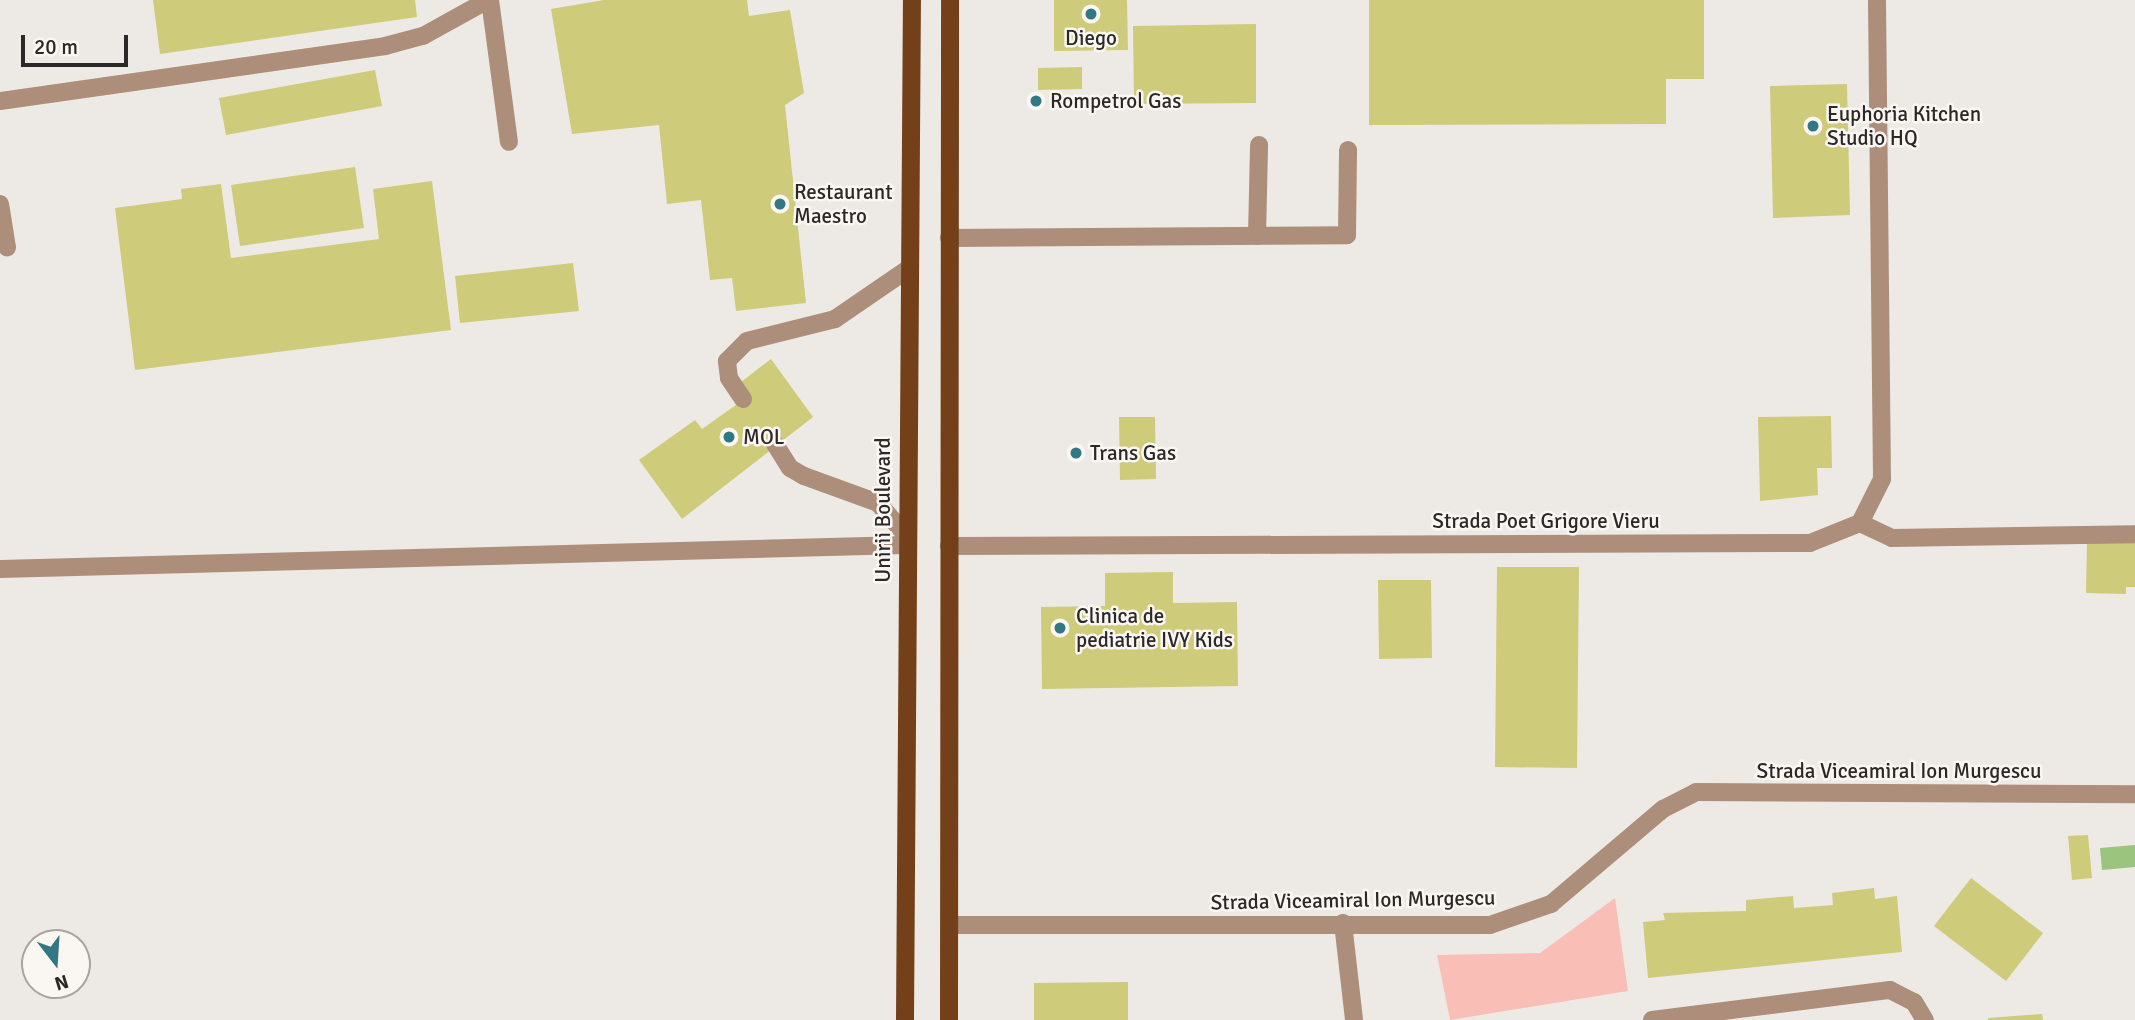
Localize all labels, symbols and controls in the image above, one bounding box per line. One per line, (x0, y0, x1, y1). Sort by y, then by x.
marker: Diego (1083, 6, 1099, 22)
scale bar (24, 21, 131, 65)
place label: Diego (1065, 25, 1117, 51)
text: 20 m (34, 34, 78, 60)
place label: Rompetrol Gas (1050, 88, 1181, 114)
marker: Rompetrol Gas (1028, 93, 1044, 109)
place label: Euphoria Kitchen Studio HQ (1827, 101, 1981, 151)
marker: Euphoria Kitchen Studio HQ (1805, 118, 1821, 134)
place label: Restaurant Maestro (794, 179, 893, 229)
marker: Restaurant Maestro (772, 196, 788, 212)
place label: MOL (743, 424, 785, 450)
marker: MOL (721, 429, 737, 445)
street label: Unirii Boulevard (870, 437, 896, 583)
place label: Trans Gas (1090, 440, 1176, 466)
marker: Trans Gas (1068, 445, 1084, 461)
street label: Strada Poet Grigore Vieru (1432, 508, 1660, 534)
place label: Clinica de pediatrie IVY Kids (1076, 603, 1233, 653)
marker: Clinica de pediatrie IVY Kids (1050, 618, 1070, 638)
street label: Strada Viceamiral Ion Murgescu (1757, 758, 2041, 784)
street label: Strada Viceamiral Ion Murgescu (1210, 885, 1496, 915)
north arrow (21, 929, 91, 999)
text: N (52, 969, 71, 996)

